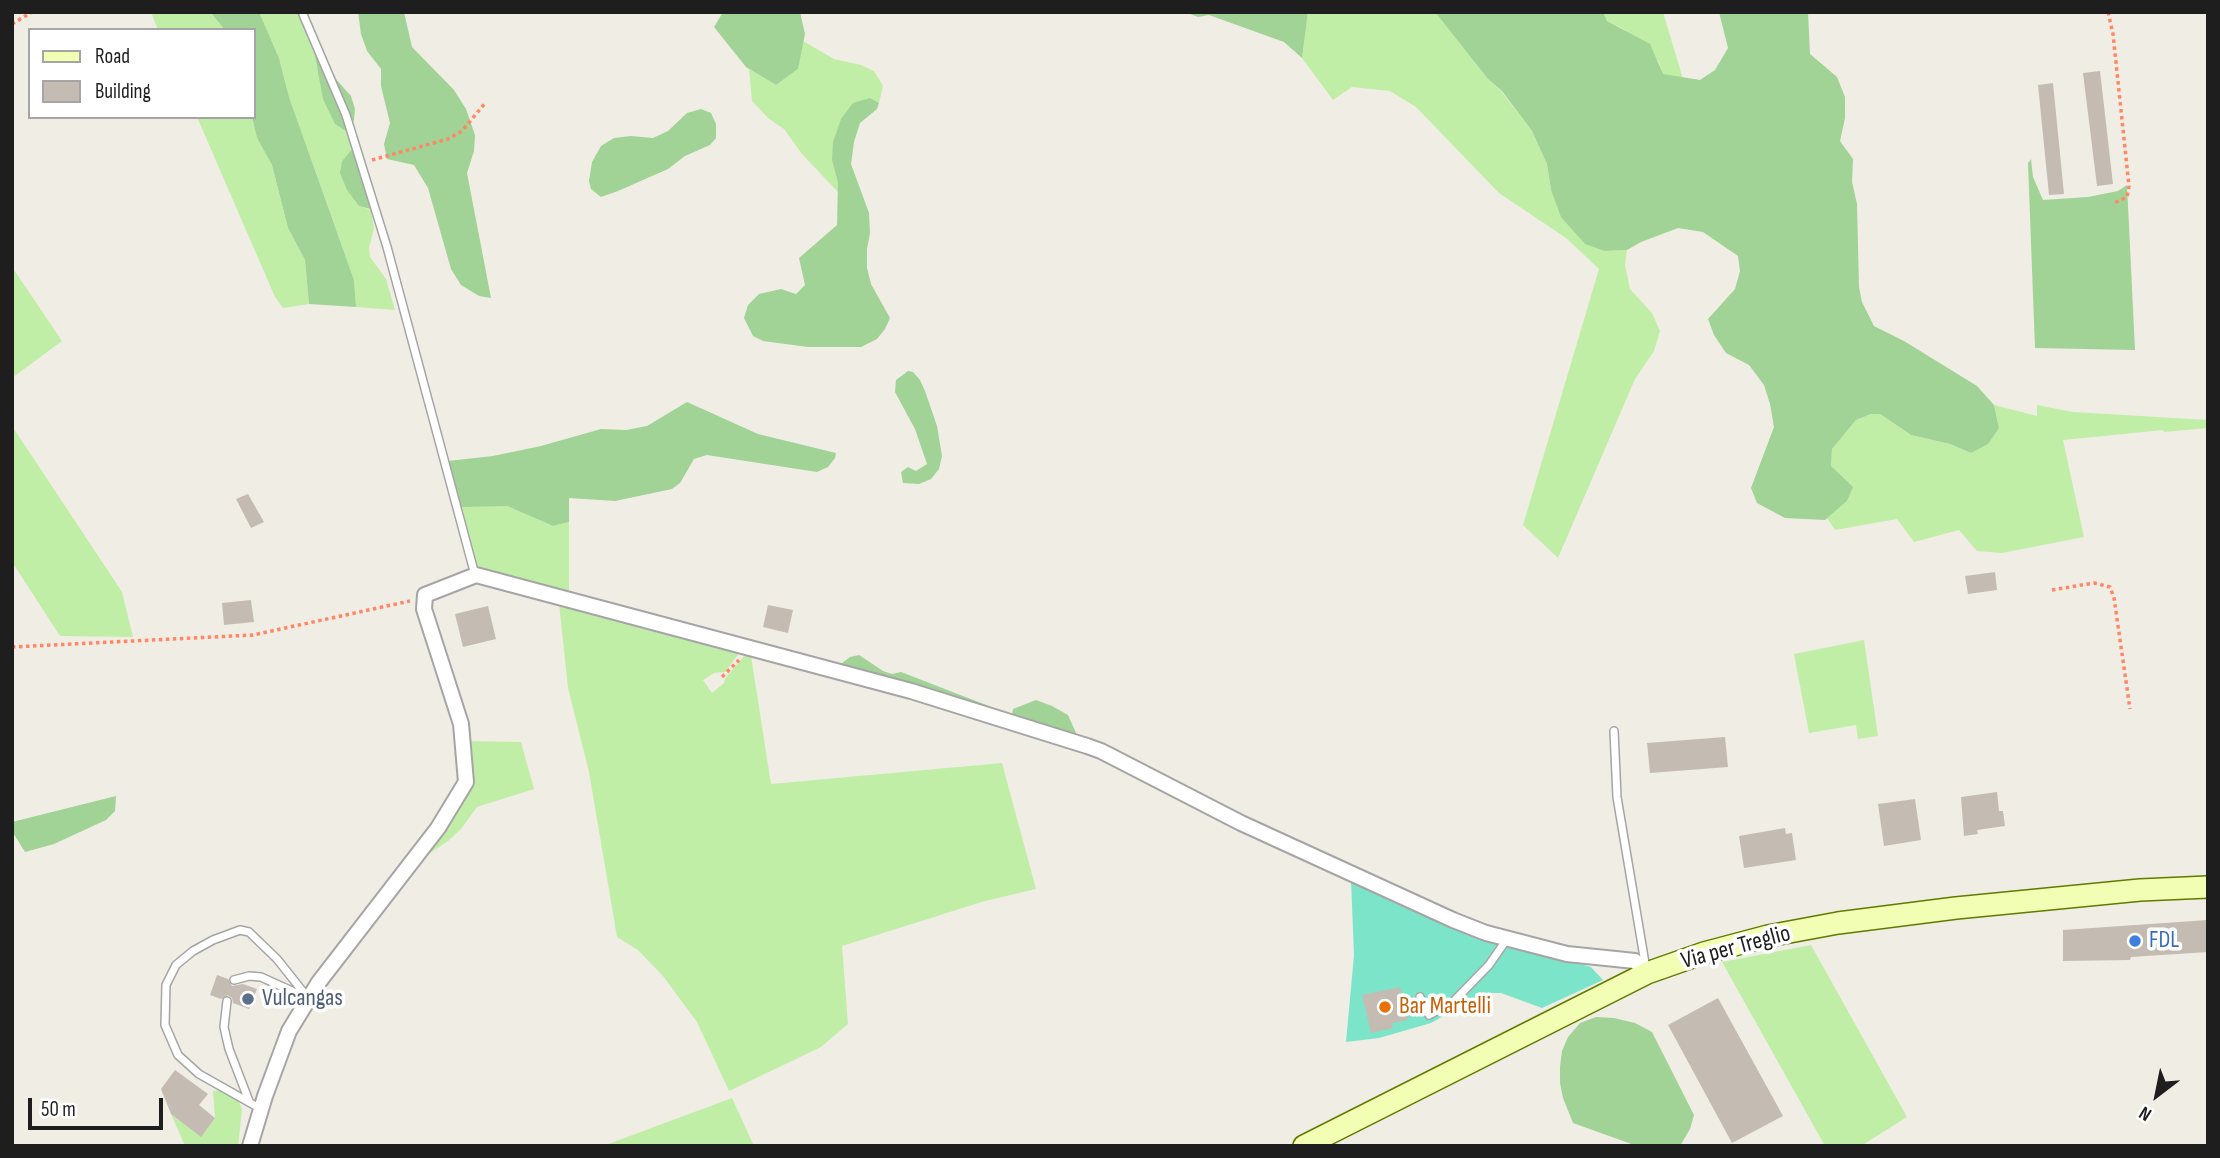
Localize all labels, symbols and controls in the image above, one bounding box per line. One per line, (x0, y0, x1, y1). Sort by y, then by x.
legend (28, 28, 256, 119)
text: Road (95, 44, 130, 69)
text: Building (95, 79, 151, 104)
street label: Via per Treglio (1678, 920, 1794, 976)
place label: FDL (2149, 927, 2179, 955)
marker: FDL (2127, 933, 2143, 949)
place label: Vulcangas (262, 985, 343, 1013)
marker: Vulcangas (240, 991, 256, 1007)
place label: Bar Martelli (1399, 993, 1491, 1021)
marker: Bar Martelli (1377, 999, 1393, 1015)
north arrow (2122, 1060, 2192, 1130)
scale bar (32, 1084, 166, 1128)
text: 50 m (41, 1097, 76, 1122)
text: N (2135, 1101, 2156, 1126)

